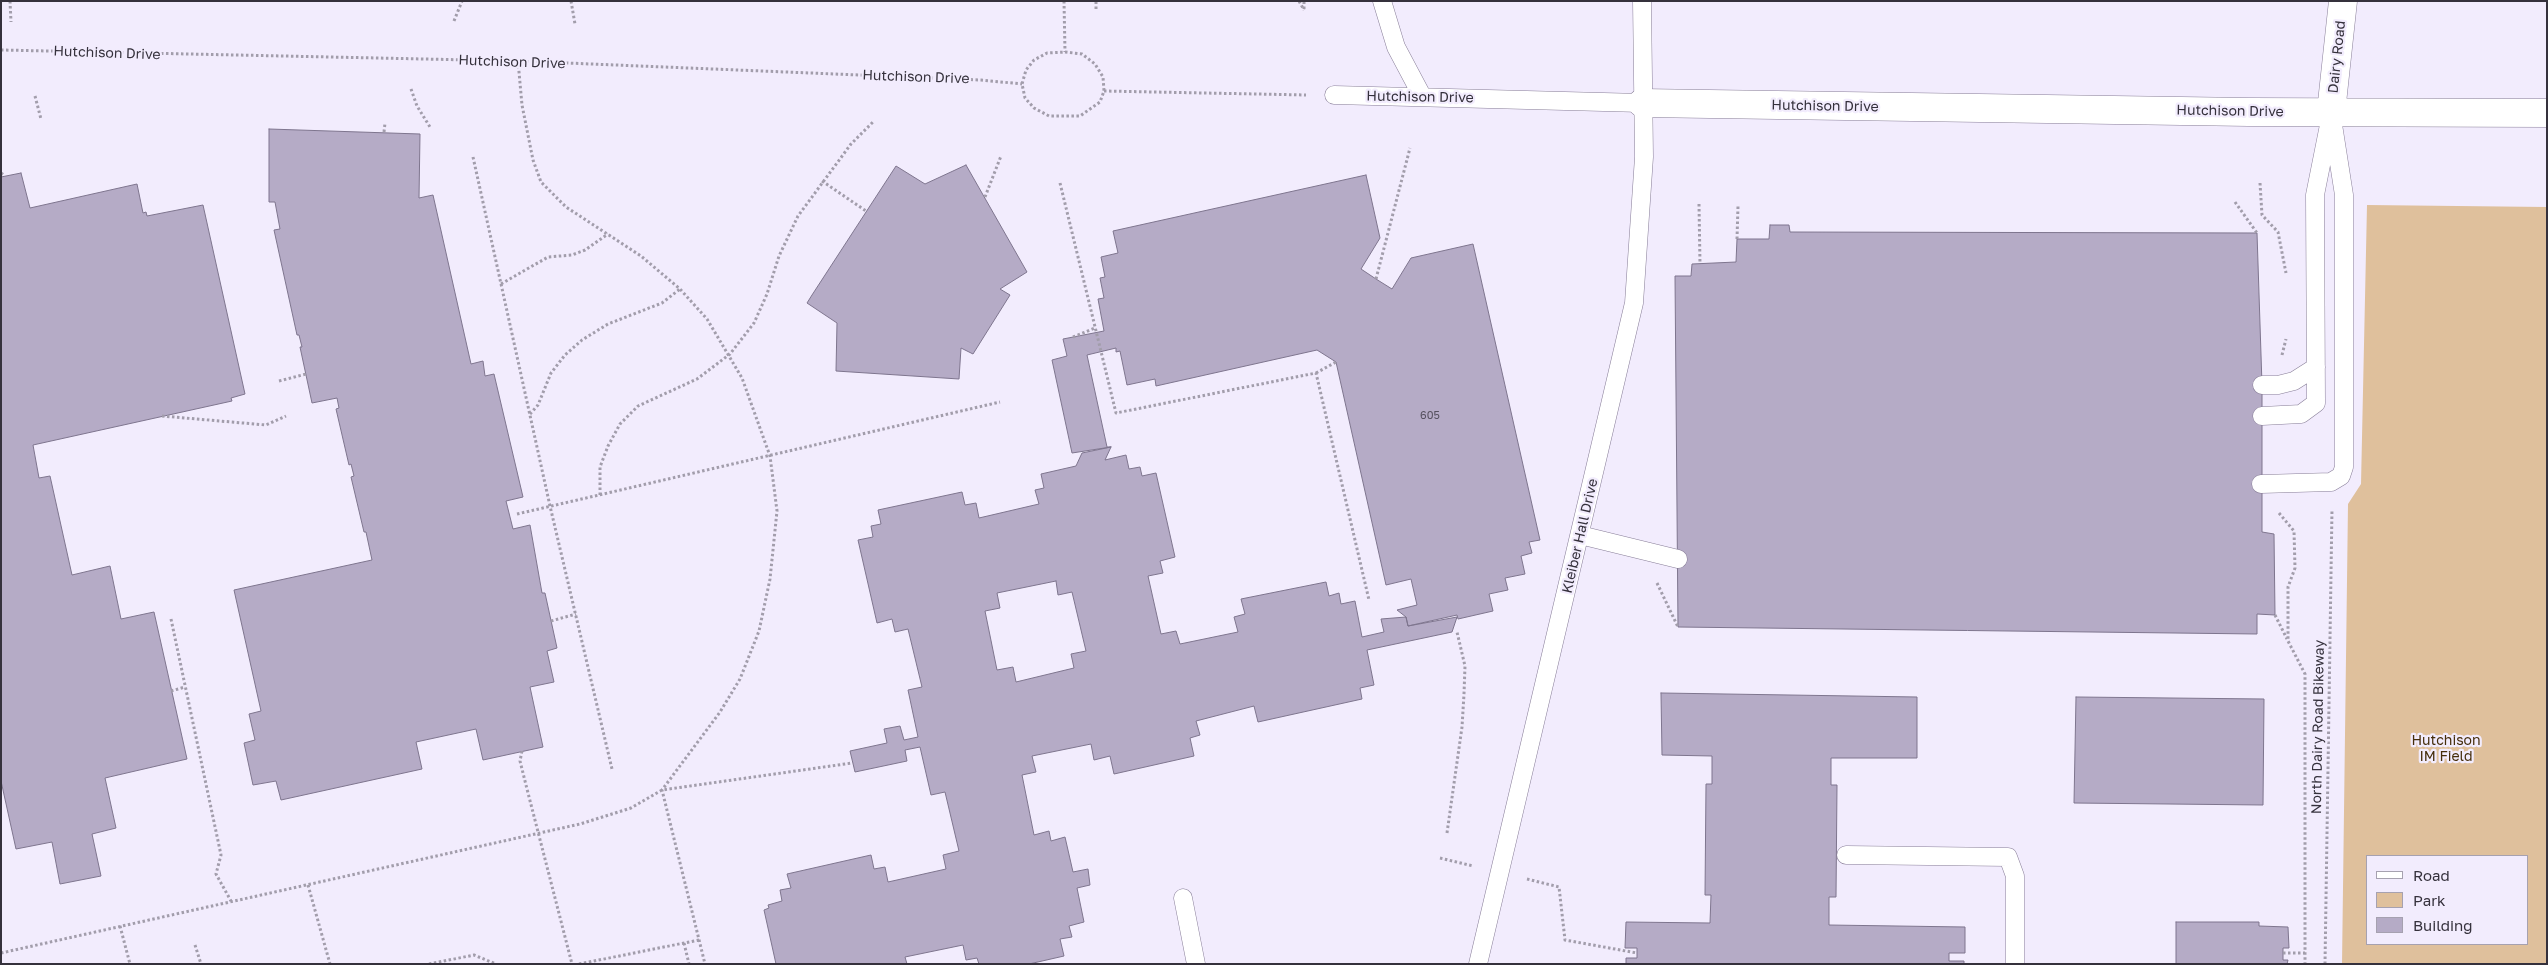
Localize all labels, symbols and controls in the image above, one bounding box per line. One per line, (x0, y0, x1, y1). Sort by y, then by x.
street label: Dairy Road (2325, 20, 2349, 94)
street label: Hutchison Drive (53, 43, 161, 63)
street label: Hutchison Drive (458, 52, 566, 72)
street label: Hutchison Drive (862, 67, 970, 87)
street label: Hutchison Drive (1366, 88, 1474, 106)
street label: Hutchison Drive (1771, 97, 1879, 115)
street label: Hutchison Drive (2176, 102, 2284, 120)
house number: 605 (1420, 409, 1440, 423)
street label: Kleiber Hall Drive (1559, 477, 1601, 595)
street label: North Dairy Road Bikeway (2308, 640, 2328, 814)
park label: Hutchison IM Field (2411, 733, 2481, 766)
legend (2366, 855, 2528, 945)
text: Road (2413, 866, 2450, 884)
text: Park (2413, 891, 2445, 909)
text: Building (2413, 916, 2473, 934)

